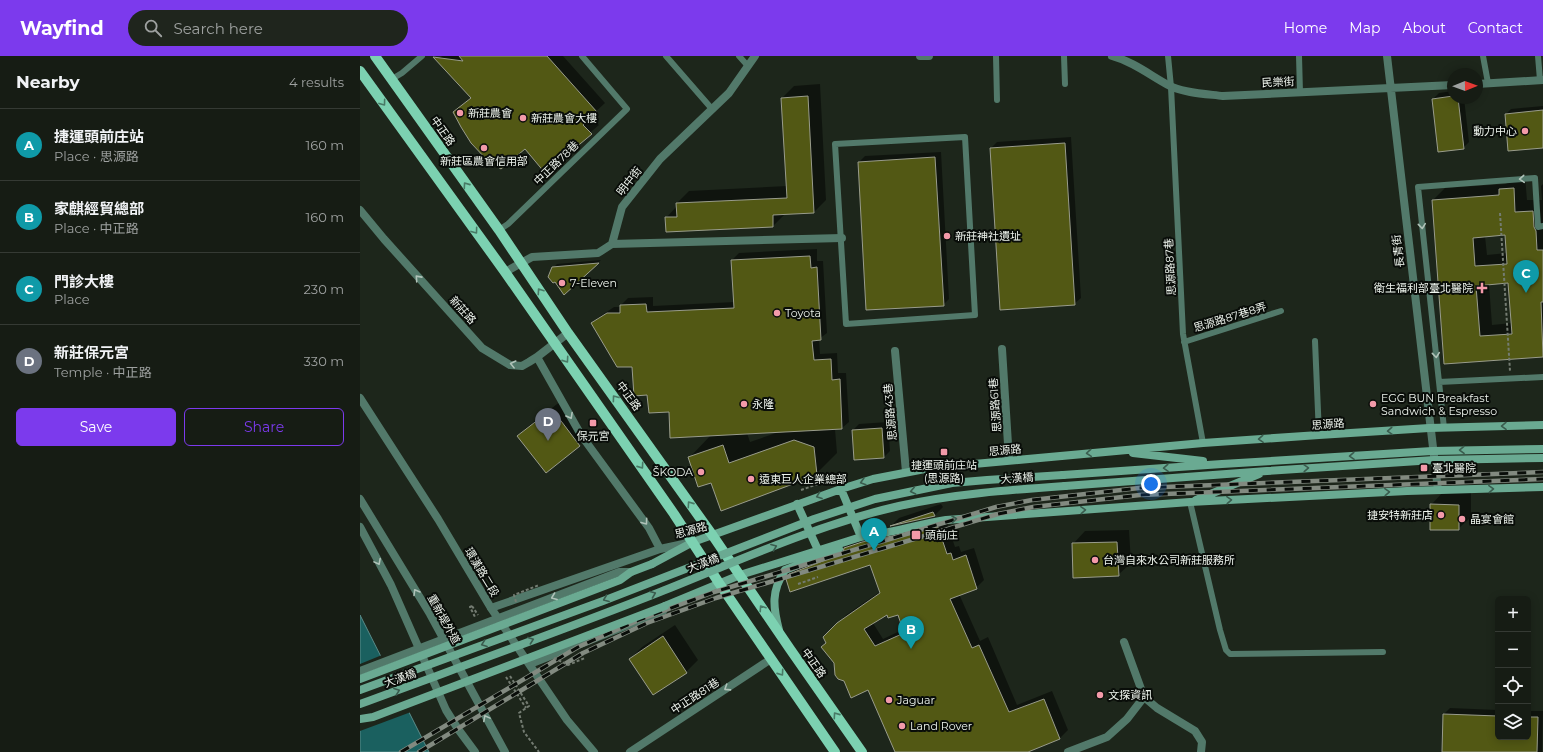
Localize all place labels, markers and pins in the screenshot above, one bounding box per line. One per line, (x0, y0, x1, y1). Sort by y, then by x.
place label: 新莊農會 (468, 106, 512, 120)
marker: 新莊農會 (455, 108, 465, 118)
place label: 新莊農會大樓 (531, 111, 597, 125)
marker: 新莊農會大樓 (518, 113, 528, 123)
place label: 動力中心 (1473, 124, 1517, 138)
marker: 動力中心 (1520, 126, 1530, 136)
marker: 新莊區農會信用部 (479, 143, 489, 153)
place label: 新莊區農會信用部 (440, 154, 528, 168)
place label: 新莊神社遺址 (955, 229, 1021, 243)
marker: 新莊神社遺址 (942, 231, 952, 241)
pin: C (1513, 260, 1539, 293)
place label: 7-Eleven (570, 276, 617, 290)
marker: 7-Eleven (557, 278, 567, 288)
place label: 衛生福利部臺北醫院 (1373, 281, 1473, 295)
marker: 衛生福利部臺北醫院 (1476, 282, 1488, 294)
place label: Toyota (785, 306, 821, 320)
marker: Toyota (772, 308, 782, 318)
place label: EGG BUN Breakfast Sandwich & Espresso (1381, 391, 1497, 418)
place label: 永隆 (752, 397, 774, 411)
marker: 永隆 (739, 399, 749, 409)
marker: EGG BUN Breakfast Sandwich & Espresso (1368, 399, 1378, 409)
pin: D (535, 408, 561, 441)
marker: 保元宮 (588, 418, 598, 428)
place label: 保元宮 (577, 429, 610, 443)
marker: 捷運頭前庄站 (思源路) (939, 447, 949, 457)
place label: 捷運頭前庄站 (思源路) (911, 458, 977, 485)
place label: 臺北醫院 (1432, 461, 1476, 475)
marker: 臺北醫院 (1419, 463, 1429, 473)
place label: ŠKODA (653, 465, 693, 479)
marker: ŠKODA (696, 467, 706, 477)
place label: 遠東巨人企業總部 (759, 472, 847, 486)
marker: 遠東巨人企業總部 (746, 474, 756, 484)
place label: 捷安特新莊店 (1367, 508, 1433, 522)
marker: 捷安特新莊店 (1436, 510, 1446, 520)
place label: 晶宴會館 (1470, 512, 1514, 526)
marker: 晶宴會館 (1457, 514, 1467, 524)
pin: A (861, 518, 887, 551)
place label: 頭前庄 (925, 528, 958, 542)
marker: 頭前庄 (910, 529, 922, 541)
place label: 台灣自來水公司新莊服務所 (1103, 553, 1235, 567)
marker: 台灣自來水公司新莊服務所 (1090, 555, 1100, 565)
pin: B (898, 616, 924, 649)
place label: 文探資訊 (1108, 688, 1152, 702)
marker: 文探資訊 (1095, 690, 1105, 700)
place label: Jaguar (896, 693, 935, 707)
marker: Jaguar (884, 695, 894, 705)
place label: Land Rover (910, 719, 972, 733)
marker: Land Rover (897, 721, 907, 731)

